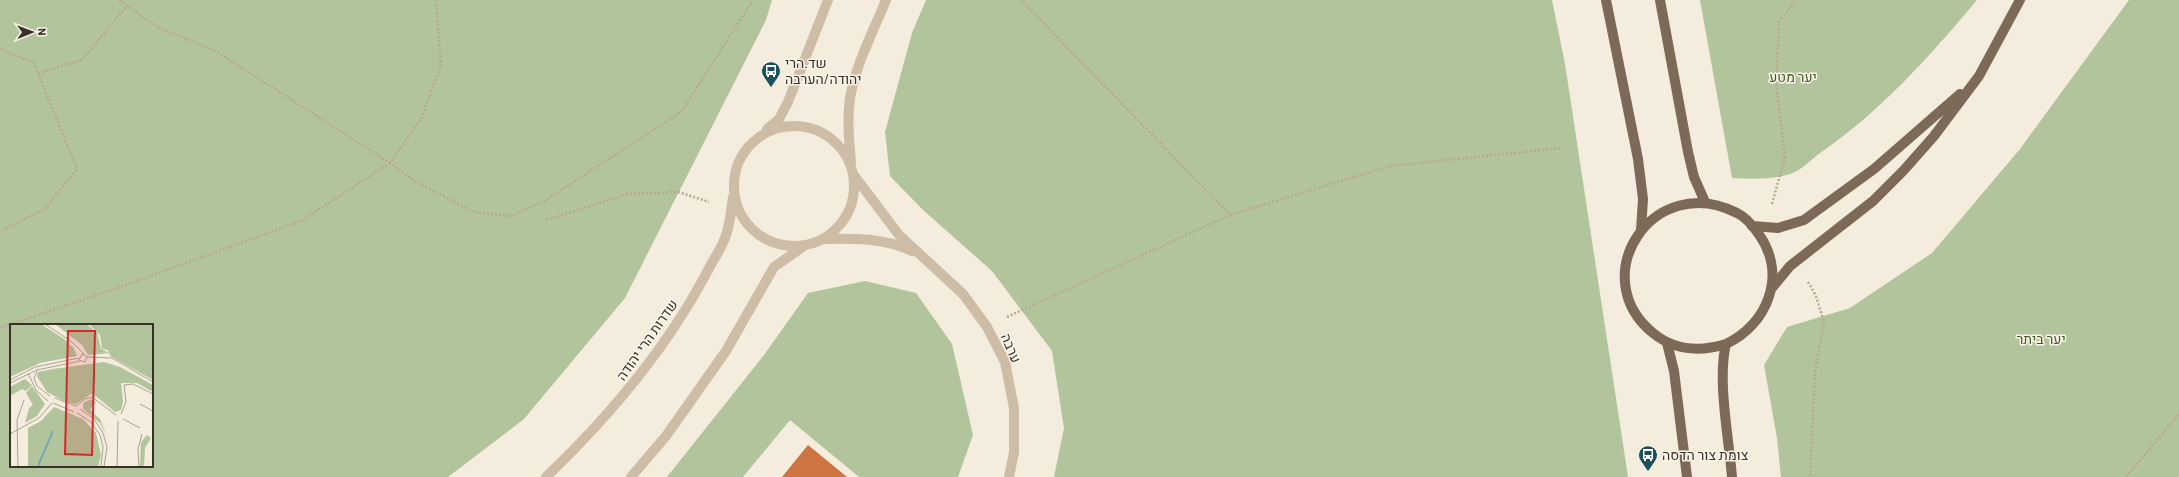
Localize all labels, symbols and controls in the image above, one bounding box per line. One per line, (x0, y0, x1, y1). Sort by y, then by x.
north arrow (12, 12, 52, 52)
text: N (36, 28, 49, 36)
place label: שד.הרי יהודה/הערבה (785, 54, 862, 87)
bus stop icon: שד.הרי יהודה/הערבה (760, 60, 782, 88)
park label: יער מטע (1769, 68, 1817, 85)
street label: שדרות הרי יהודה (612, 296, 681, 384)
inset map (10, 324, 153, 467)
street label: ערבה (998, 330, 1025, 365)
park label: יער ביתר (2016, 330, 2066, 347)
bus stop icon: צומת צור הדסה (1637, 444, 1659, 472)
place label: צומת צור הדסה (1662, 446, 1749, 463)

